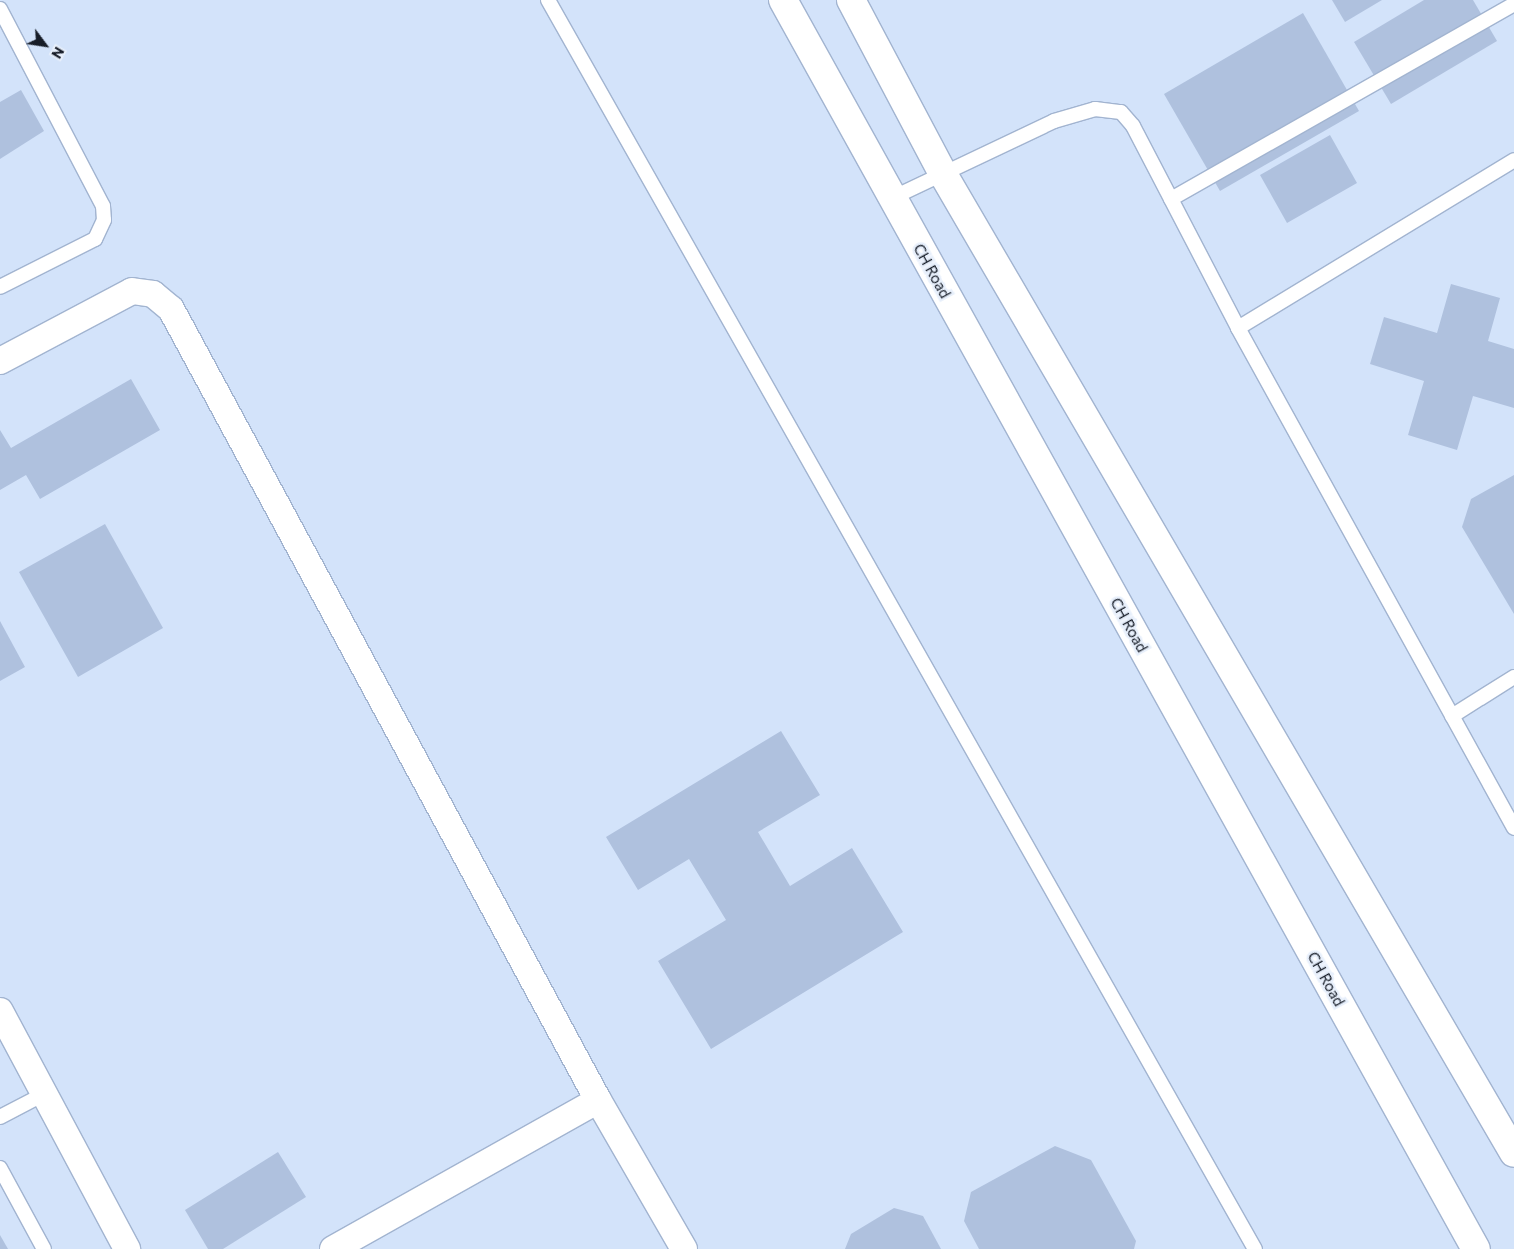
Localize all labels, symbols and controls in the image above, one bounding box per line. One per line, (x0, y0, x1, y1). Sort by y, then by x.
north arrow (20, 20, 70, 70)
text: N (48, 44, 68, 62)
street label: CH Road (910, 241, 954, 301)
street label: CH Road (1107, 595, 1151, 655)
street label: CH Road (1304, 949, 1348, 1009)

